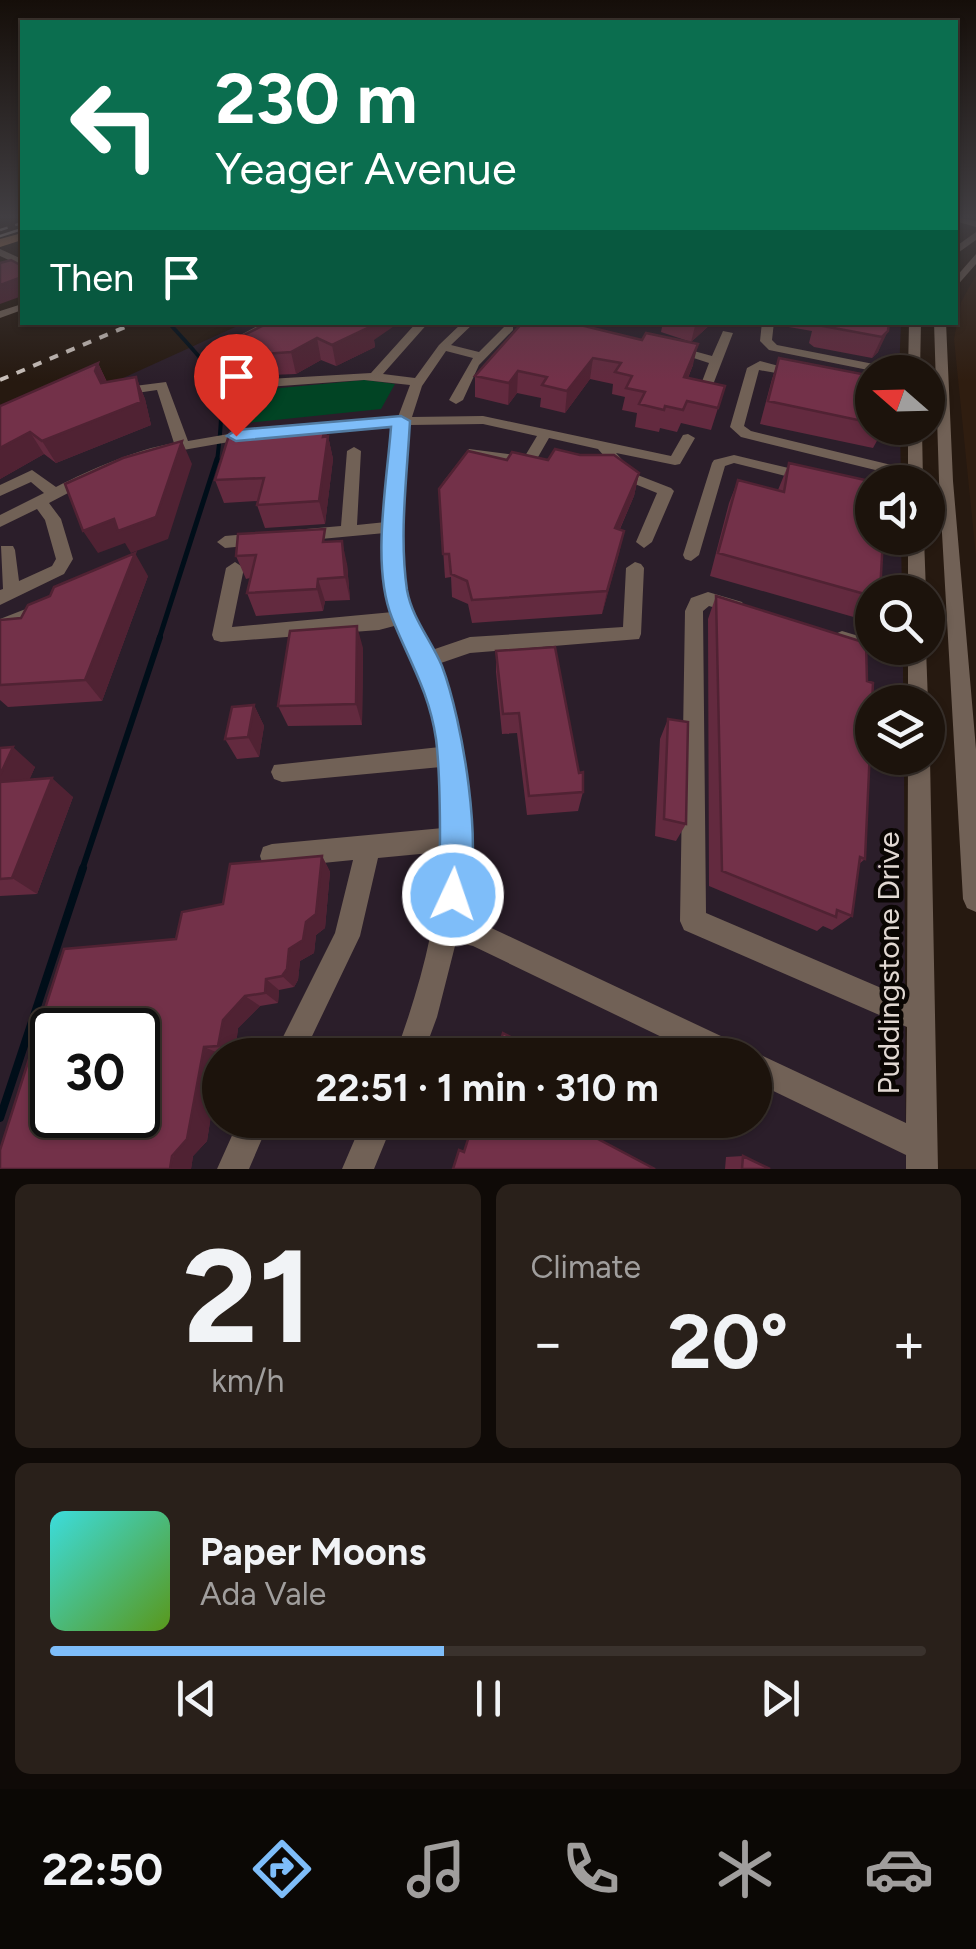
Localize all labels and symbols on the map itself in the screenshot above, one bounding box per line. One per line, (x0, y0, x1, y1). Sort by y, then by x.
pin (194, 334, 279, 437)
north arrow (855, 355, 945, 445)
street label: Puddingstone Drive (870, 832, 907, 1095)
position arrow (401, 843, 505, 947)
speed limit sign: 30 (30, 1008, 160, 1138)

